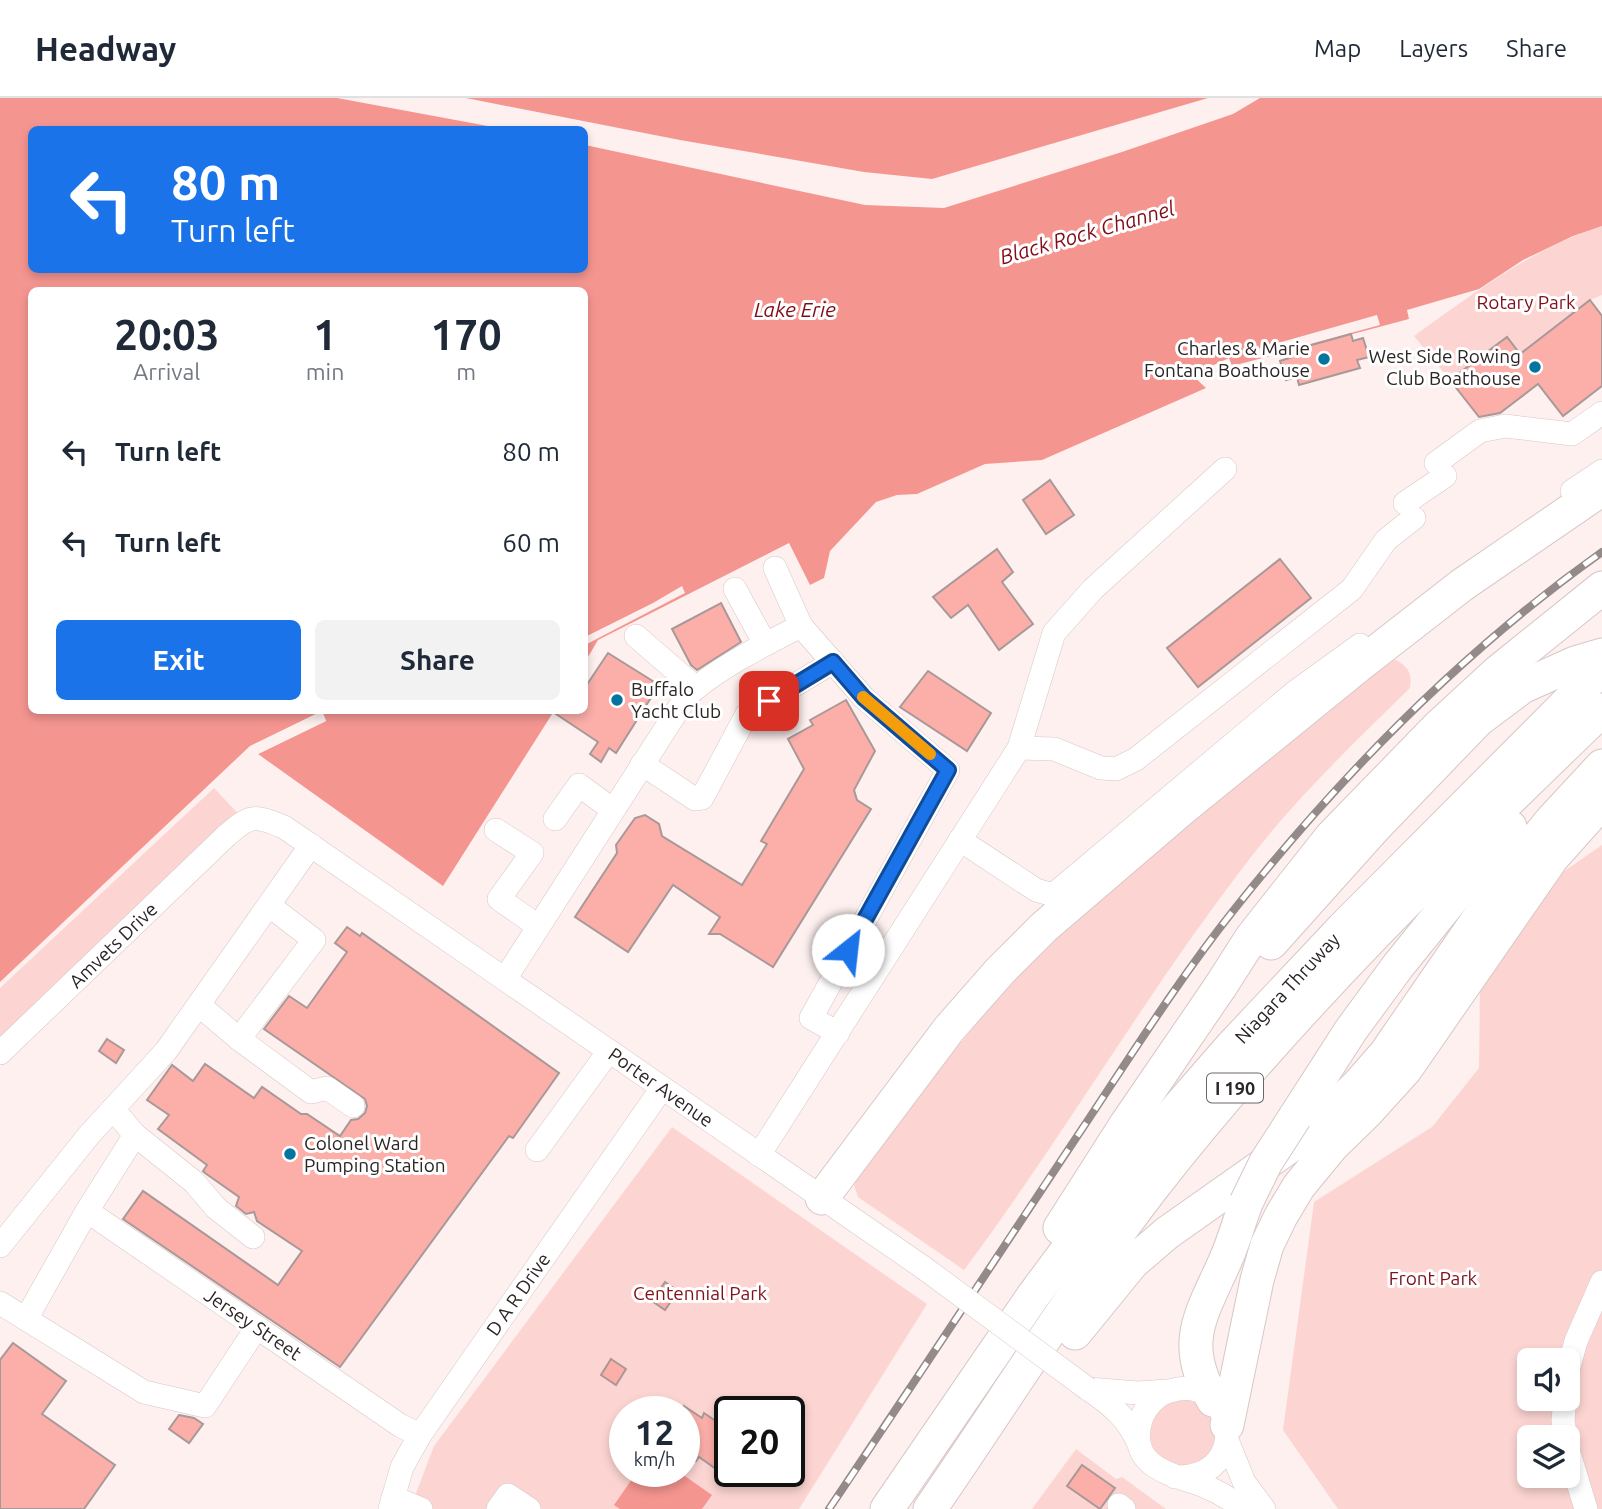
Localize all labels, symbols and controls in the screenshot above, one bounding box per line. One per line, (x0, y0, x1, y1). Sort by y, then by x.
text: Headway (35, 30, 176, 67)
text: Map (1314, 35, 1361, 62)
text: Layers (1399, 35, 1468, 62)
text: Share (1506, 35, 1567, 62)
icon: left (56, 154, 147, 245)
text: 80 m (171, 154, 280, 209)
water label: Black Rock Channel (997, 196, 1177, 268)
text: Turn left (171, 212, 295, 248)
park label: Rotary Park (1477, 291, 1576, 313)
water label: Lake Erie (754, 297, 836, 321)
text: 20:03 (114, 311, 219, 358)
text: 1 (313, 311, 337, 358)
text: 170 (431, 311, 502, 358)
place label: Charles & Marie Fontana Boathouse (1144, 337, 1310, 381)
place label: West Side Rowing Club Boathouse (1369, 345, 1521, 389)
marker: Charles & Marie Fontana Boathouse (1316, 351, 1332, 367)
text: Arrival (133, 359, 200, 384)
text: min (306, 359, 344, 384)
text: m (456, 359, 476, 384)
marker: West Side Rowing Club Boathouse (1527, 359, 1543, 375)
icon: left (56, 433, 94, 471)
text: Turn left (115, 437, 221, 466)
text: 80 m (502, 437, 560, 466)
icon: left (56, 524, 94, 562)
text: Turn left (115, 528, 221, 557)
text: 60 m (502, 528, 560, 557)
button: Exit (56, 620, 301, 700)
button: Share (315, 620, 560, 700)
pin (739, 671, 799, 731)
place label: Buffalo Yacht Club (631, 678, 721, 722)
icon: arrive (750, 682, 788, 720)
marker: Buffalo Yacht Club (609, 692, 625, 708)
street label: Amvets Drive (65, 898, 161, 992)
position arrow (811, 913, 885, 987)
street label: Niagara Thruway (1230, 928, 1344, 1048)
street label: Porter Avenue (604, 1043, 718, 1131)
road number: I 190 (1207, 1073, 1263, 1102)
place label: Colonel Ward Pumping Station (304, 1132, 446, 1176)
marker: Colonel Ward Pumping Station (282, 1146, 298, 1162)
street label: D A R Drive (482, 1249, 554, 1339)
park label: Front Park (1389, 1267, 1478, 1289)
park label: Centennial Park (633, 1282, 767, 1304)
street label: Jersey Street (200, 1283, 306, 1365)
map controls (1517, 1348, 1580, 1488)
button: sound (1517, 1348, 1580, 1411)
speed limit sign: 20 (714, 1396, 805, 1487)
text: 12 (635, 1412, 674, 1452)
button: layers (1517, 1425, 1580, 1488)
text: km/h (634, 1449, 675, 1469)

